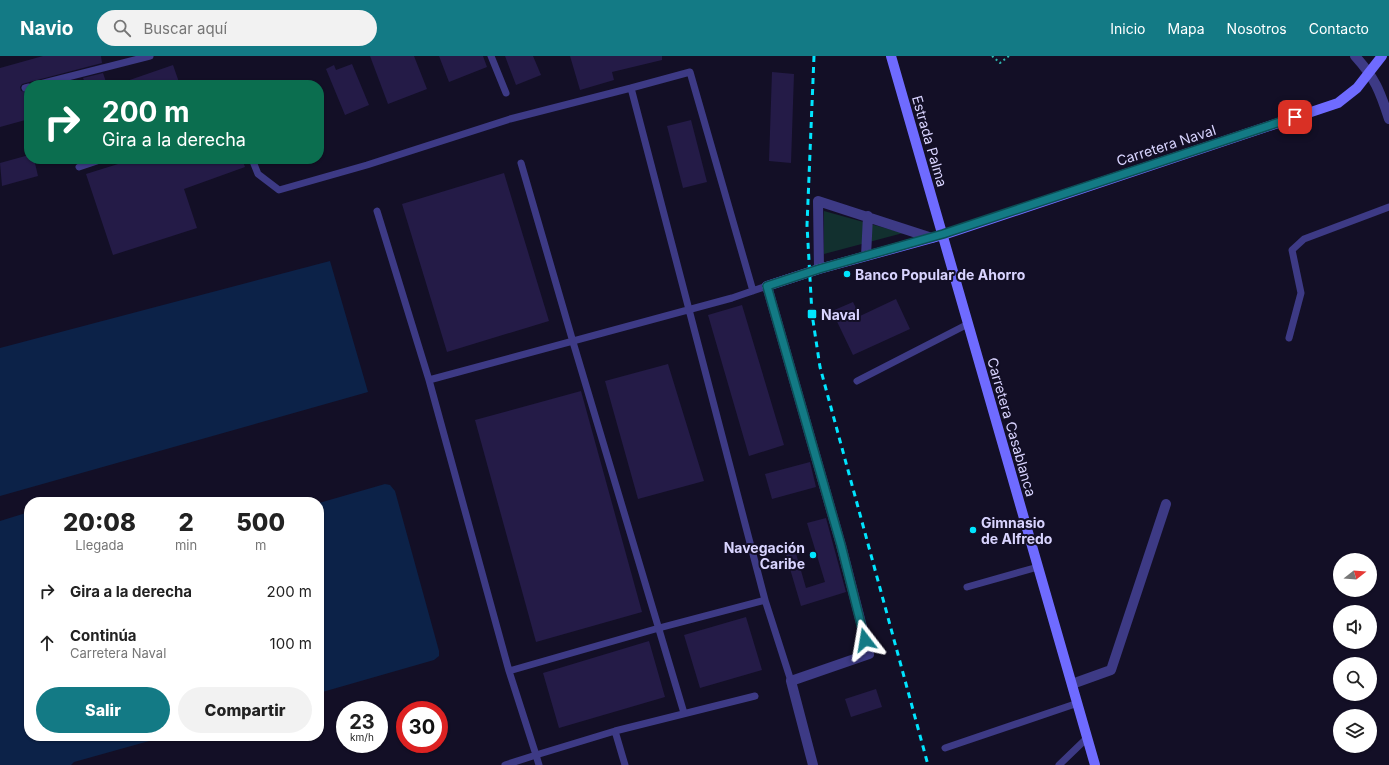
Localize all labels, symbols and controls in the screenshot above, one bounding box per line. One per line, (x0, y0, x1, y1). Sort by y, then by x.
search box (97, 10, 377, 46)
text: Navio (20, 17, 73, 40)
icon: search (111, 17, 133, 39)
text: Buscar aquí (143, 19, 227, 38)
text: Inicio (1110, 20, 1146, 37)
text: Mapa (1168, 20, 1205, 37)
text: Nosotros (1227, 20, 1287, 37)
text: Contacto (1309, 20, 1369, 37)
street label: Estrada Palma (909, 93, 951, 189)
text: 200 m (102, 95, 190, 129)
icon: right (36, 96, 88, 148)
pin (1278, 100, 1312, 134)
icon: arrive (1284, 106, 1306, 128)
street label: Carretera Naval (1114, 121, 1218, 169)
text: Gira a la derecha (102, 129, 246, 150)
place label: Banco Popular de Ahorro (855, 266, 1026, 283)
marker: Banco Popular de Ahorro (842, 269, 852, 279)
place label: Naval (821, 306, 860, 323)
marker: Naval (806, 308, 818, 320)
street label: Carretera Casablanca (984, 355, 1040, 499)
text: 20:08 (63, 508, 136, 537)
text: 2 (178, 508, 194, 537)
text: 500 (236, 508, 285, 537)
place label: Gimnasio de Alfredo (981, 514, 1053, 547)
marker: Gimnasio de Alfredo (968, 525, 978, 535)
text: Llegada (75, 537, 124, 553)
text: min (175, 537, 197, 553)
text: m (255, 537, 266, 553)
place label: Navegación Caribe (724, 539, 805, 572)
marker: Navegación Caribe (808, 550, 818, 560)
north arrow (1333, 553, 1377, 597)
map controls (1333, 553, 1377, 753)
icon: right (36, 580, 58, 602)
text: Gira a la derecha (70, 582, 192, 601)
text: 200 m (267, 582, 312, 601)
button: sound (1333, 605, 1377, 649)
position arrow (844, 619, 886, 661)
text: Continúa (70, 626, 137, 645)
icon: ahead (36, 632, 58, 654)
text: 100 m (270, 634, 312, 653)
text: Carretera Naval (70, 645, 166, 661)
button: search (1333, 657, 1377, 701)
button: Salir (36, 687, 170, 733)
button: Compartir (178, 687, 312, 733)
speed limit sign: 30 (396, 701, 448, 753)
button: layers (1333, 709, 1377, 753)
text: 23 (349, 710, 375, 734)
text: km/h (350, 731, 374, 743)

